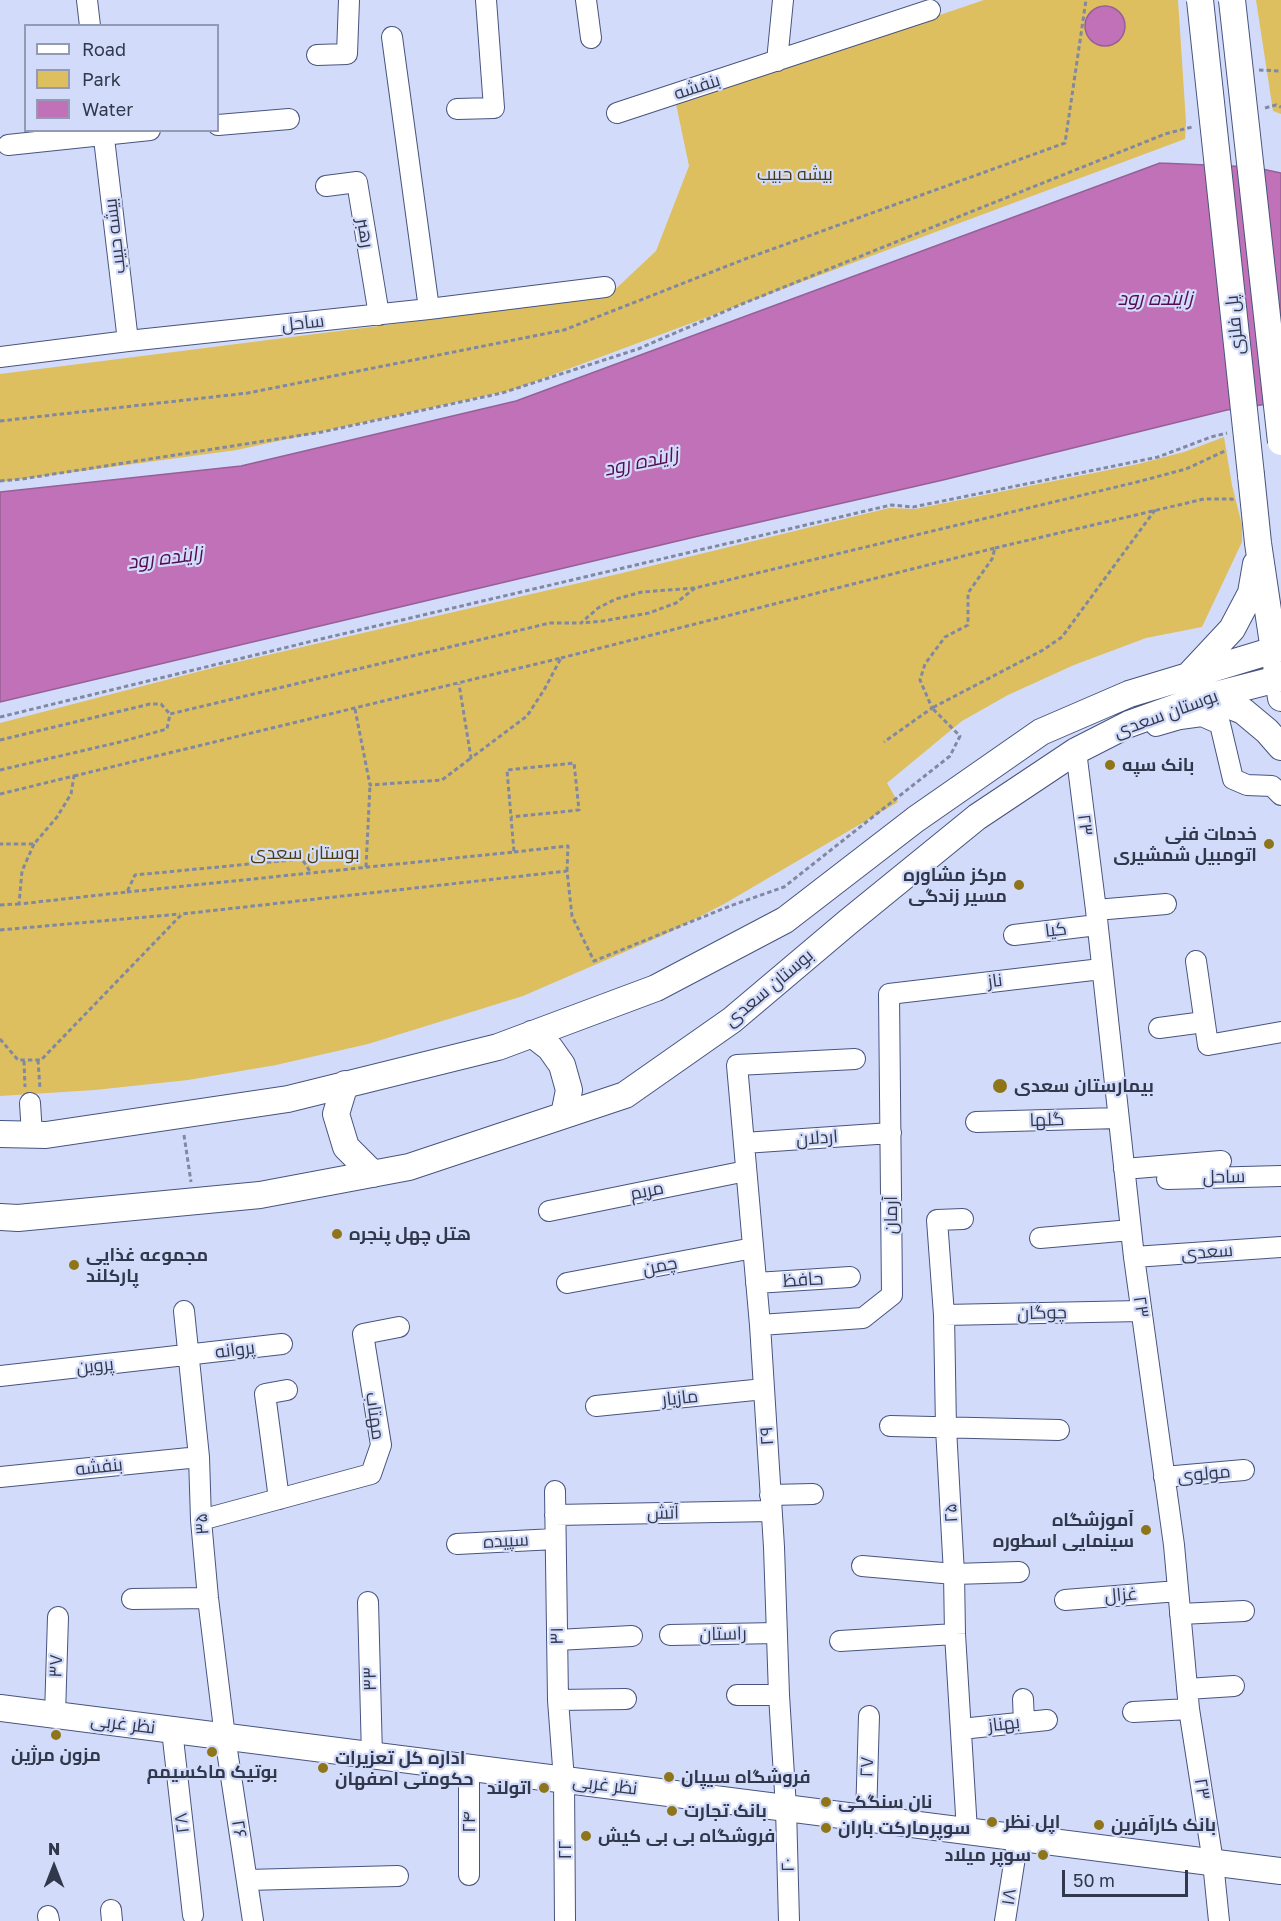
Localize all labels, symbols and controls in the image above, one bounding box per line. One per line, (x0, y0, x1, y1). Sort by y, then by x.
legend (24, 24, 219, 132)
text: Road (82, 38, 126, 60)
text: Park (82, 68, 121, 90)
street label: بنفشه (671, 69, 723, 105)
text: Water (82, 98, 133, 120)
park label: بیشه حبیب (757, 163, 833, 185)
street label: بیشه حبیب (100, 197, 130, 275)
street label: رهبر (352, 217, 378, 249)
water label: زاینده رود (1117, 287, 1193, 311)
street label: پل فلزی (1221, 294, 1249, 356)
street label: ساحل (281, 310, 325, 336)
water label: زاینده رود (602, 442, 680, 482)
water label: زاینده رود (126, 542, 204, 574)
street label: بوستان سعدی (1111, 685, 1221, 743)
place label: بانک سپه (1122, 754, 1194, 776)
marker: بانک سپه (1103, 758, 1117, 772)
street label: ۲۳ (1073, 813, 1097, 837)
place label: خدمات فنی اتومبیل شمشیری (1113, 823, 1257, 866)
marker: خدمات فنی اتومبیل شمشیری (1262, 837, 1276, 851)
park label: بوستان سعدی (250, 842, 360, 864)
place label: مرکز مشاوره مسیر زندگی (903, 864, 1007, 906)
marker: مرکز مشاوره مسیر زندگی (1012, 878, 1026, 892)
street label: کیا (1044, 918, 1068, 942)
street label: بوستان سعدی (720, 945, 818, 1031)
street label: ناز (986, 969, 1004, 993)
place label: بیمارستان سعدی (1014, 1075, 1154, 1097)
marker: بیمارستان سعدی (991, 1077, 1009, 1095)
street label: گلها (1029, 1109, 1065, 1131)
street label: اردلان (795, 1126, 839, 1150)
street label: ساحل (1202, 1166, 1246, 1188)
street label: مریم (628, 1177, 666, 1205)
street label: آرمان (880, 1196, 902, 1234)
place label: هتل چهل پنجره (349, 1223, 471, 1245)
marker: هتل چهل پنجره (330, 1227, 344, 1241)
street label: سعدی (1180, 1239, 1234, 1265)
place label: مجموعه غذایی پارکلند (86, 1244, 208, 1286)
street label: چمن (641, 1252, 679, 1280)
marker: مجموعه غذایی پارکلند (67, 1258, 81, 1272)
street label: حافظ (782, 1268, 824, 1292)
street label: ۲۳ (1129, 1295, 1153, 1319)
street label: چوگان (1017, 1302, 1067, 1324)
street label: پروانه (214, 1337, 256, 1363)
street label: پروین (75, 1353, 115, 1379)
street label: مازیار (661, 1385, 699, 1411)
street label: مهتاب (361, 1391, 389, 1441)
street label: ۲۹ (756, 1426, 778, 1446)
street label: بنفشه (74, 1454, 124, 1480)
street label: مولوی (1176, 1461, 1232, 1487)
street label: آتش (647, 1502, 679, 1524)
street label: ۲۵ (940, 1503, 962, 1523)
place label: آموزشگاه سینمایی اسطوره (993, 1509, 1134, 1552)
street label: ۳۵ (190, 1512, 214, 1536)
marker: آموزشگاه سینمایی اسطوره (1139, 1523, 1153, 1537)
street label: سپیده (483, 1529, 529, 1553)
street label: غزال (1104, 1583, 1138, 1607)
street label: راستان (699, 1623, 747, 1645)
street label: ۳۱ (546, 1627, 568, 1645)
street label: ۳۷ (45, 1654, 67, 1678)
street label: ۳۳ (359, 1667, 381, 1691)
street label: نظر غربی (89, 1709, 157, 1739)
street label: بهناز (987, 1711, 1021, 1737)
marker: مزون مرژین (49, 1728, 63, 1742)
place label: مزون مرژین (11, 1744, 101, 1766)
marker: بوتیک ماکسیمم (205, 1745, 219, 1759)
place label: اداره کل تعزیرات حکومتی اصفهان (335, 1747, 474, 1790)
street label: ۲۷ (856, 1756, 878, 1778)
place label: بوتیک ماکسیمم (146, 1761, 278, 1783)
marker: اداره کل تعزیرات حکومتی اصفهان (316, 1761, 330, 1775)
place label: فروشگاه سیپان (681, 1766, 811, 1788)
street label: نظر غربی (571, 1770, 639, 1800)
marker: فروشگاه سیپان (662, 1770, 676, 1784)
place label: اتولند (487, 1777, 532, 1799)
street label: ۲۳ (1190, 1777, 1214, 1801)
marker: اتولند (537, 1781, 551, 1795)
place label: نان سنگکی (838, 1791, 932, 1813)
marker: نان سنگکی (819, 1795, 833, 1809)
place label: بانک تجارت (684, 1800, 767, 1822)
marker: بانک تجارت (665, 1804, 679, 1818)
street label: ۲۸ (170, 1811, 194, 1835)
street label: ۲۴ (458, 1811, 480, 1833)
place label: اپل نظر (1004, 1811, 1060, 1833)
place label: بانک کارآفرین (1111, 1814, 1216, 1836)
marker: اپل نظر (985, 1815, 999, 1829)
place label: سوپرمارکت باران (838, 1817, 970, 1839)
street label: ۲۶ (227, 1818, 251, 1840)
marker: بانک کارآفرین (1092, 1818, 1106, 1832)
marker: سوپرمارکت باران (819, 1821, 833, 1835)
place label: فروشگاه بی بی کیش (598, 1825, 775, 1847)
marker: فروشگاه بی بی کیش (579, 1829, 593, 1843)
north arrow (24, 1837, 84, 1897)
text: N (48, 1839, 60, 1859)
street label: ۲۲ (554, 1841, 576, 1859)
place label: سوپر میلاد (945, 1844, 1031, 1866)
marker: سوپر میلاد (1036, 1848, 1050, 1862)
street label: ۲۰ (777, 1858, 799, 1872)
scale bar (1065, 1858, 1191, 1896)
text: 50 m (1073, 1869, 1115, 1891)
street label: ۱۸ (997, 1887, 1021, 1907)

